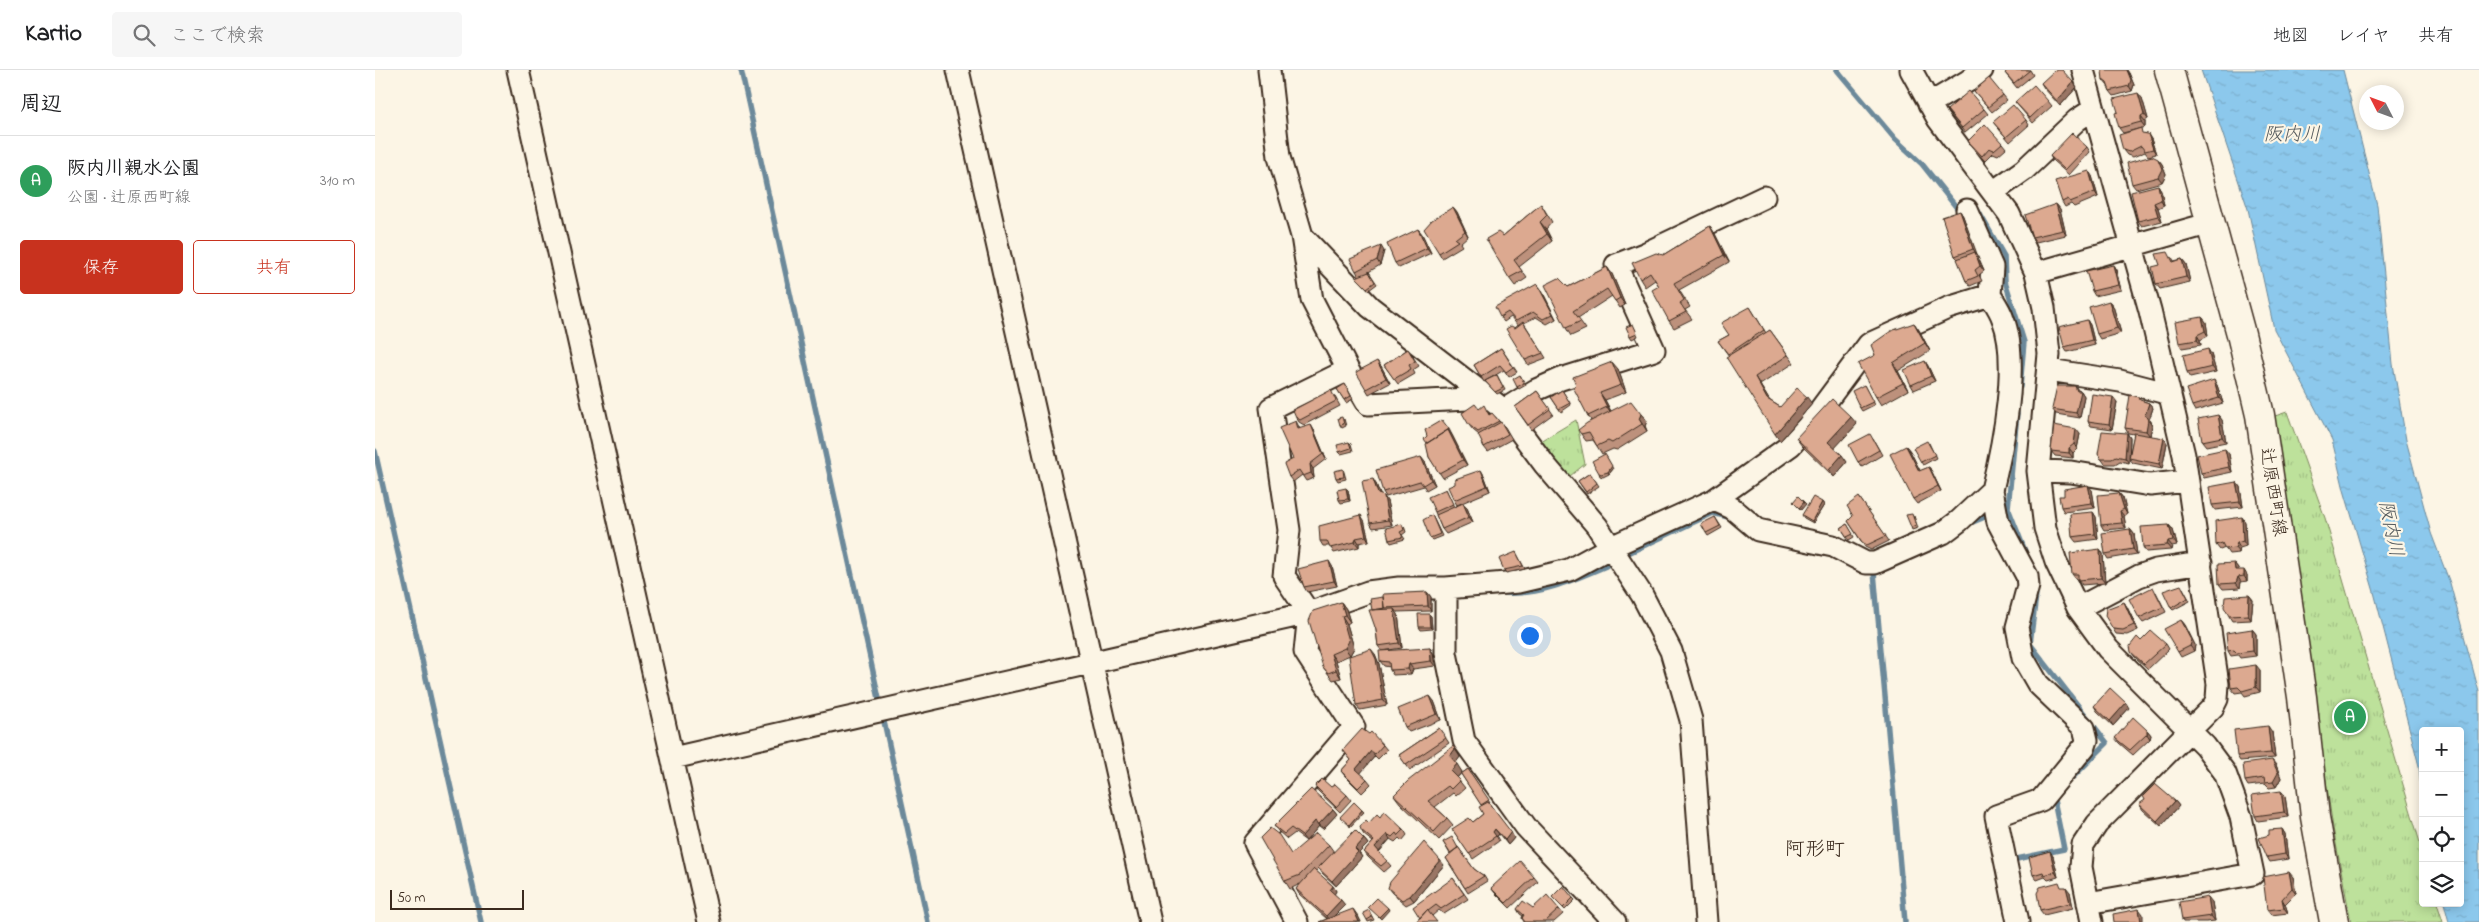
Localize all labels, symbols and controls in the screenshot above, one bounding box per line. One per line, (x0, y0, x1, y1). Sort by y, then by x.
search box (112, 12, 462, 57)
text: Kartio (25, 17, 82, 52)
icon: search (130, 21, 158, 49)
text: ここで検索 (170, 23, 265, 50)
text: 地図 (2273, 24, 2309, 50)
text: レイヤ (2337, 24, 2390, 50)
text: 共有 (2418, 24, 2454, 50)
north arrow (2359, 85, 2404, 130)
text: 周辺 (20, 90, 62, 120)
water label: 阪内川 (2263, 122, 2321, 149)
text: 阪内川親水公園 (67, 156, 200, 183)
text: A (31, 169, 41, 193)
text: 310 m (320, 169, 355, 193)
text: 公園 · 辻原西町線 (67, 186, 190, 210)
button: 保存 (20, 240, 183, 294)
button: 共有 (193, 240, 355, 294)
street label: 辻原西町線 (2252, 446, 2292, 538)
water label: 阪内川 (2371, 498, 2409, 560)
your location (1517, 623, 1543, 649)
pin: A (2334, 698, 2366, 736)
map controls (2419, 727, 2464, 907)
button: + (2419, 727, 2464, 772)
button: − (2419, 772, 2464, 817)
button: locate (2419, 817, 2464, 862)
district label: 阿形町 (1785, 836, 1845, 865)
button: layers (2419, 862, 2464, 907)
scale bar (390, 887, 524, 910)
text: 50 m (397, 888, 425, 909)

